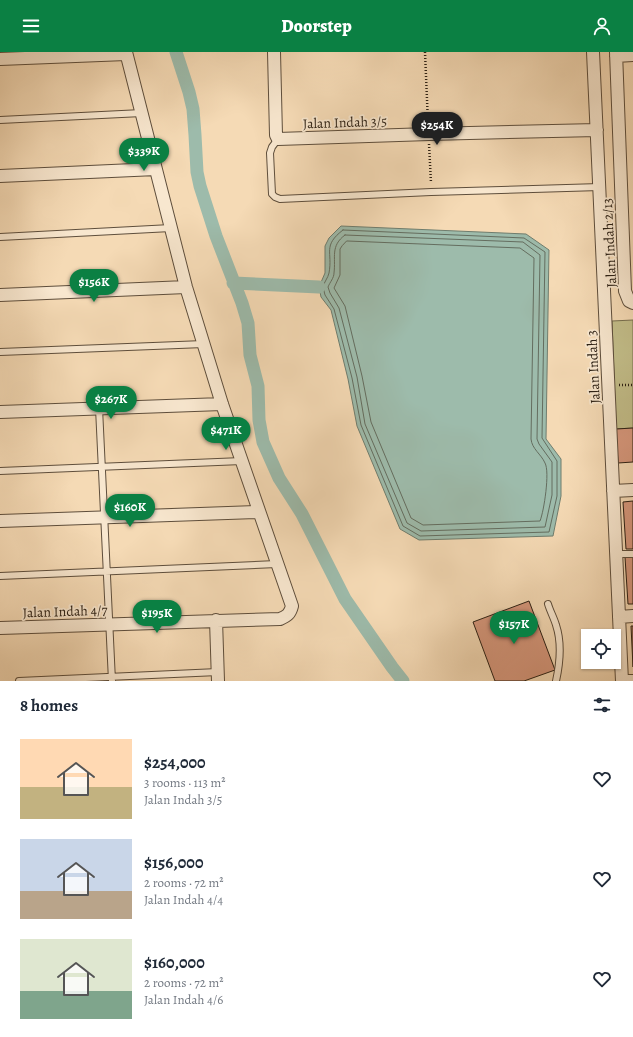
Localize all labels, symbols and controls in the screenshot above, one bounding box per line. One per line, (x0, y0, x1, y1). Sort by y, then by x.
text: Doorstep (281, 14, 352, 38)
icon: menu (20, 15, 42, 37)
icon: person (591, 15, 613, 37)
street label: Jalan Indah 3/5 (303, 112, 388, 133)
pin: $254K (409, 112, 465, 146)
text: $254K (421, 116, 453, 133)
pin: $339K (116, 138, 172, 172)
text: $339K (128, 142, 160, 159)
street label: Jalan Indah 2/13 (598, 197, 621, 288)
pin: $156K (66, 269, 122, 303)
text: $156K (79, 273, 109, 290)
street label: Jalan Indah 3 (582, 329, 605, 404)
pin: $267K (83, 386, 139, 420)
text: $267K (95, 390, 127, 407)
pin: $471K (198, 417, 254, 451)
text: $471K (211, 421, 241, 438)
pin: $160K (102, 494, 158, 528)
text: $160K (114, 498, 146, 515)
pin: $195K (129, 600, 185, 634)
street label: Jalan Indah 4/7 (22, 601, 108, 622)
text: $195K (142, 604, 172, 621)
pin: $157K (486, 611, 542, 645)
text: $157K (499, 615, 529, 632)
map controls (581, 629, 621, 669)
button: locate (581, 629, 621, 669)
text: 8 homes (20, 694, 78, 717)
icon: filters (591, 694, 613, 716)
text: $254,000 (144, 751, 206, 774)
icon: home (52, 755, 100, 803)
icon: heart (591, 768, 613, 790)
text: 3 rooms · 113 m² (144, 774, 226, 791)
text: Jalan Indah 3/5 (144, 791, 222, 808)
text: $156,000 (144, 851, 203, 874)
icon: home (52, 855, 100, 903)
icon: heart (591, 868, 613, 890)
text: 2 rooms · 72 m² (144, 874, 224, 891)
text: Jalan Indah 4/4 (144, 891, 223, 908)
text: $160,000 (144, 951, 205, 974)
icon: home (52, 955, 100, 1003)
icon: heart (591, 968, 613, 990)
text: 2 rooms · 72 m² (144, 974, 224, 991)
text: Jalan Indah 4/6 (144, 991, 223, 1008)

